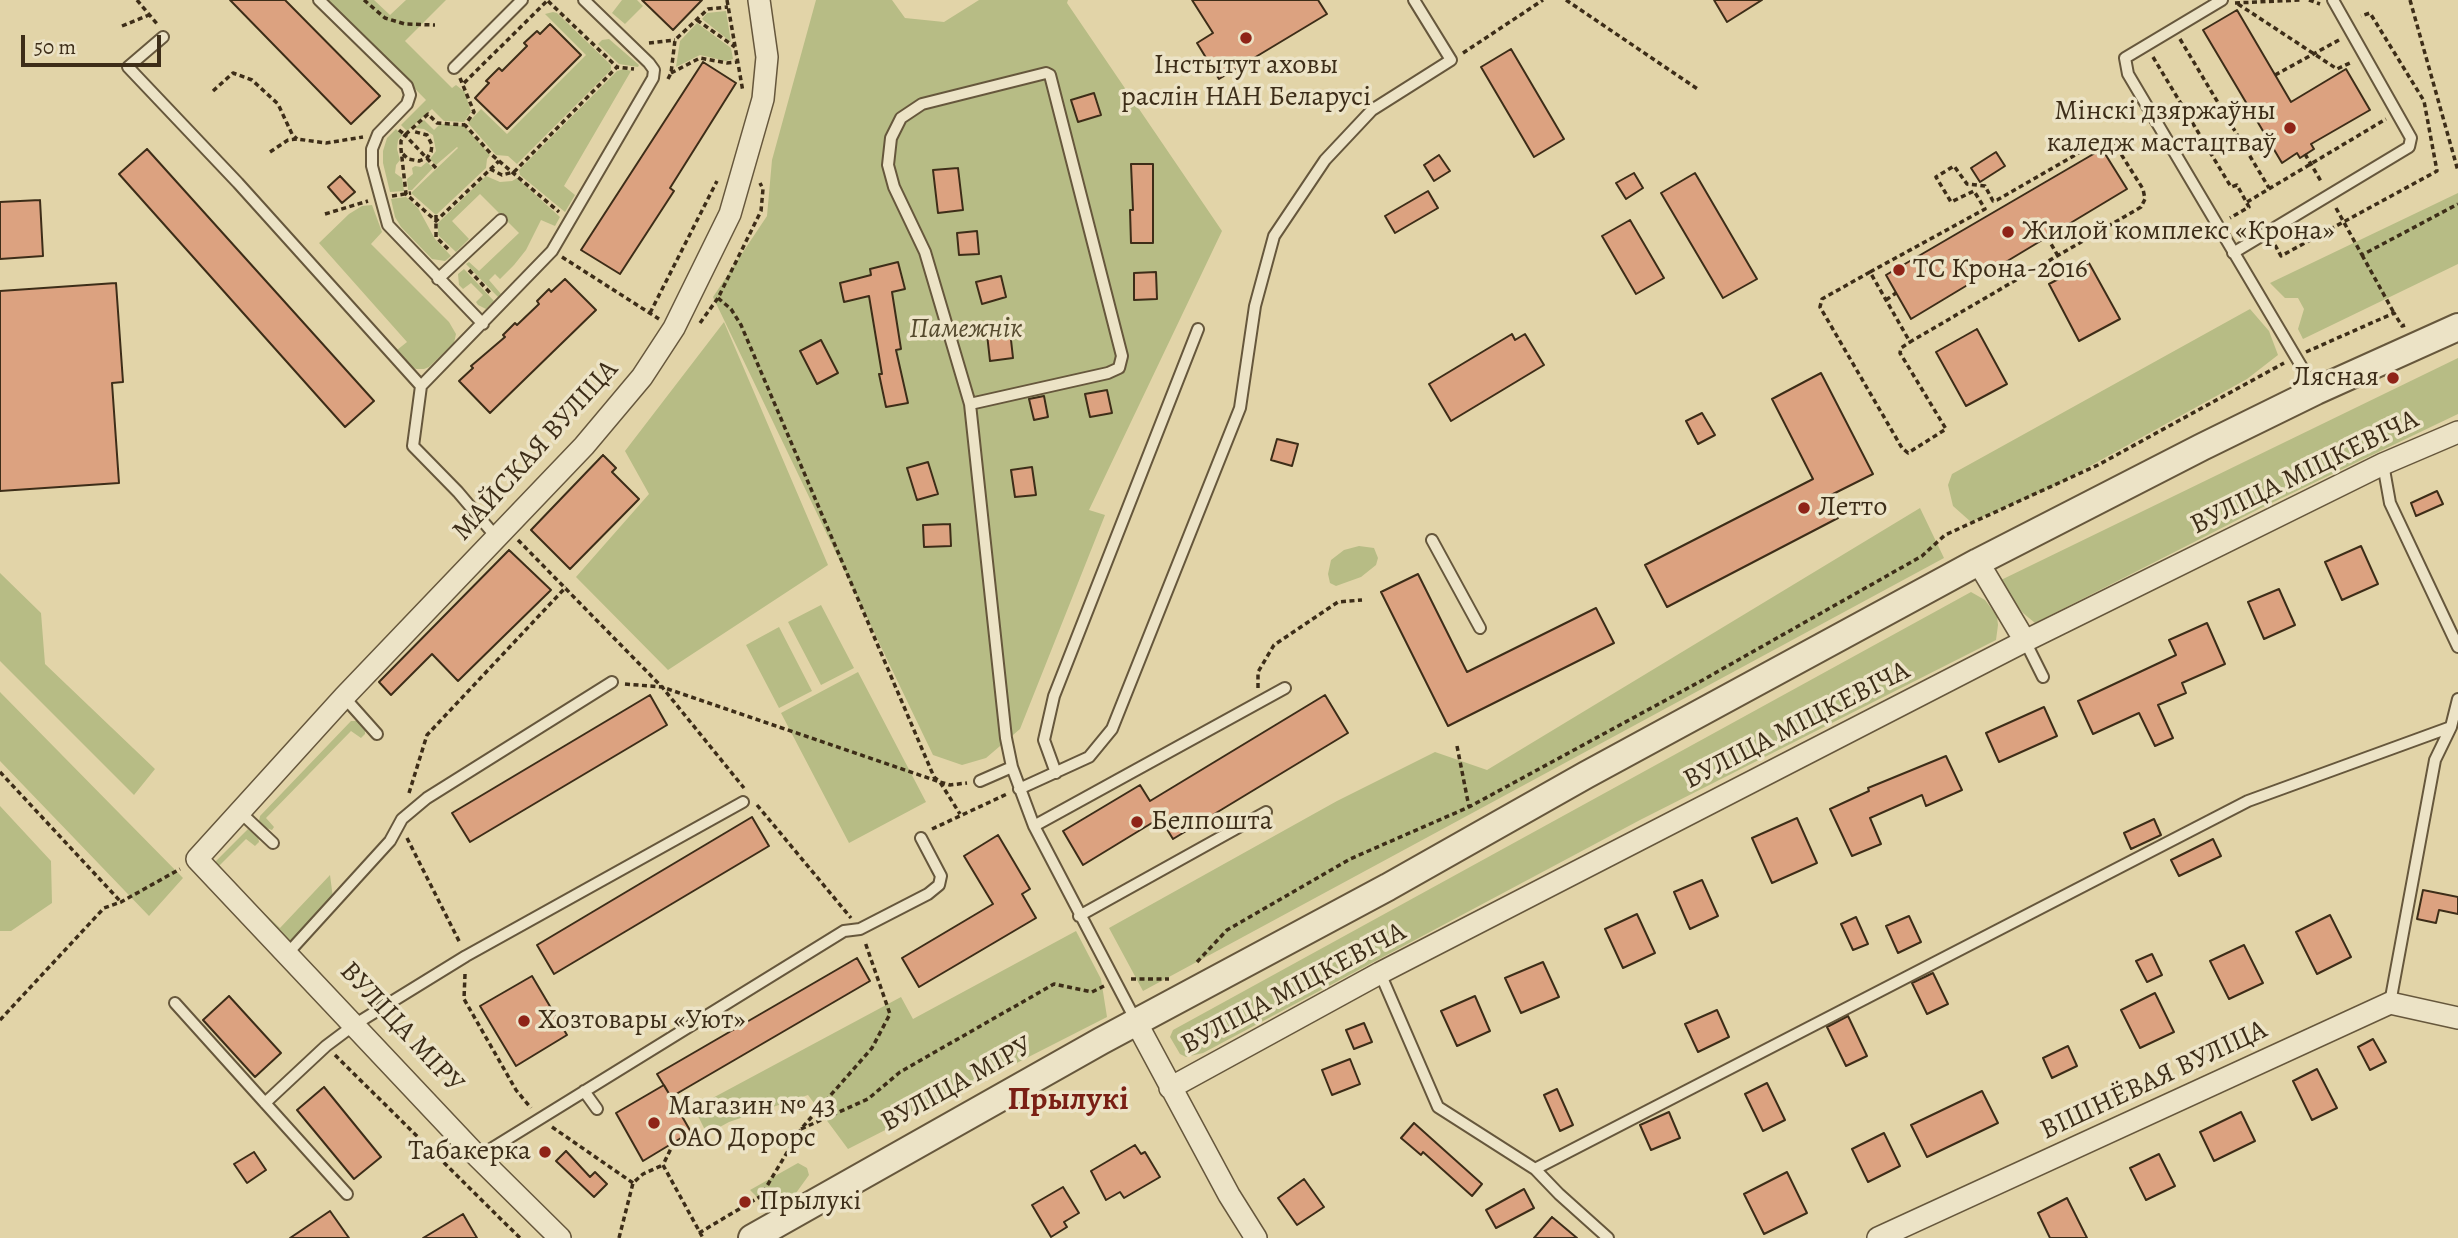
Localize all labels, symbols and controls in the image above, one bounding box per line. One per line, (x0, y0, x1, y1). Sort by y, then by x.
scale bar (24, 21, 164, 65)
marker: Інстытут аховы раслін НАН Беларусі (1238, 30, 1254, 46)
text: 50 m (34, 33, 76, 61)
place label: Інстытут аховы раслін НАН Беларусі (1121, 49, 1371, 115)
place label: Мінскі дзяржаўны каледж мастацтваў (2047, 95, 2276, 161)
marker: Мінскі дзяржаўны каледж мастацтваў (2282, 120, 2298, 136)
place label: Жилой комплекс «Крона» (2022, 215, 2334, 249)
marker: Жилой комплекс «Крона» (2000, 224, 2016, 240)
place label: ТС Крона-2016 (1913, 253, 2088, 287)
marker: ТС Крона-2016 (1891, 262, 1907, 278)
park label: Памежнік (909, 313, 1023, 347)
street label: МАЙСКАЯ ВУЛІЦА (446, 354, 626, 548)
place label: Лясная (2292, 361, 2379, 395)
marker: Лясная (2385, 370, 2401, 386)
street label: ВУЛІЦА МІЦКЕВІЧА (2185, 403, 2425, 543)
place label: Летто (1818, 491, 1887, 525)
marker: Летто (1796, 500, 1812, 516)
street label: ВУЛІЦА МІЦКЕВІЧА (1678, 654, 1916, 798)
place label: Белпошта (1151, 805, 1273, 839)
marker: Белпошта (1129, 814, 1145, 830)
street label: ВУЛІЦА МІЦКЕВІЧА (1176, 916, 1412, 1062)
street label: ВУЛІЦА МІРУ (332, 955, 470, 1101)
place label: Хозтовары «Уют» (538, 1004, 745, 1038)
marker: Хозтовары «Уют» (516, 1013, 532, 1029)
street label: ВІШНЁВАЯ ВУЛІЦА (2035, 1014, 2273, 1148)
street label: ВУЛІЦА МІРУ (876, 1030, 1038, 1140)
district label: Прылукі (1008, 1082, 1128, 1120)
place label: Магазин № 43 ОАО Дорорс (668, 1090, 836, 1156)
marker: Магазин № 43 ОАО Дорорс (646, 1115, 662, 1131)
place label: Табакерка (408, 1135, 531, 1169)
marker: Табакерка (537, 1144, 553, 1160)
place label: Прылукі (759, 1185, 861, 1219)
marker: Прылукі (737, 1194, 753, 1210)

